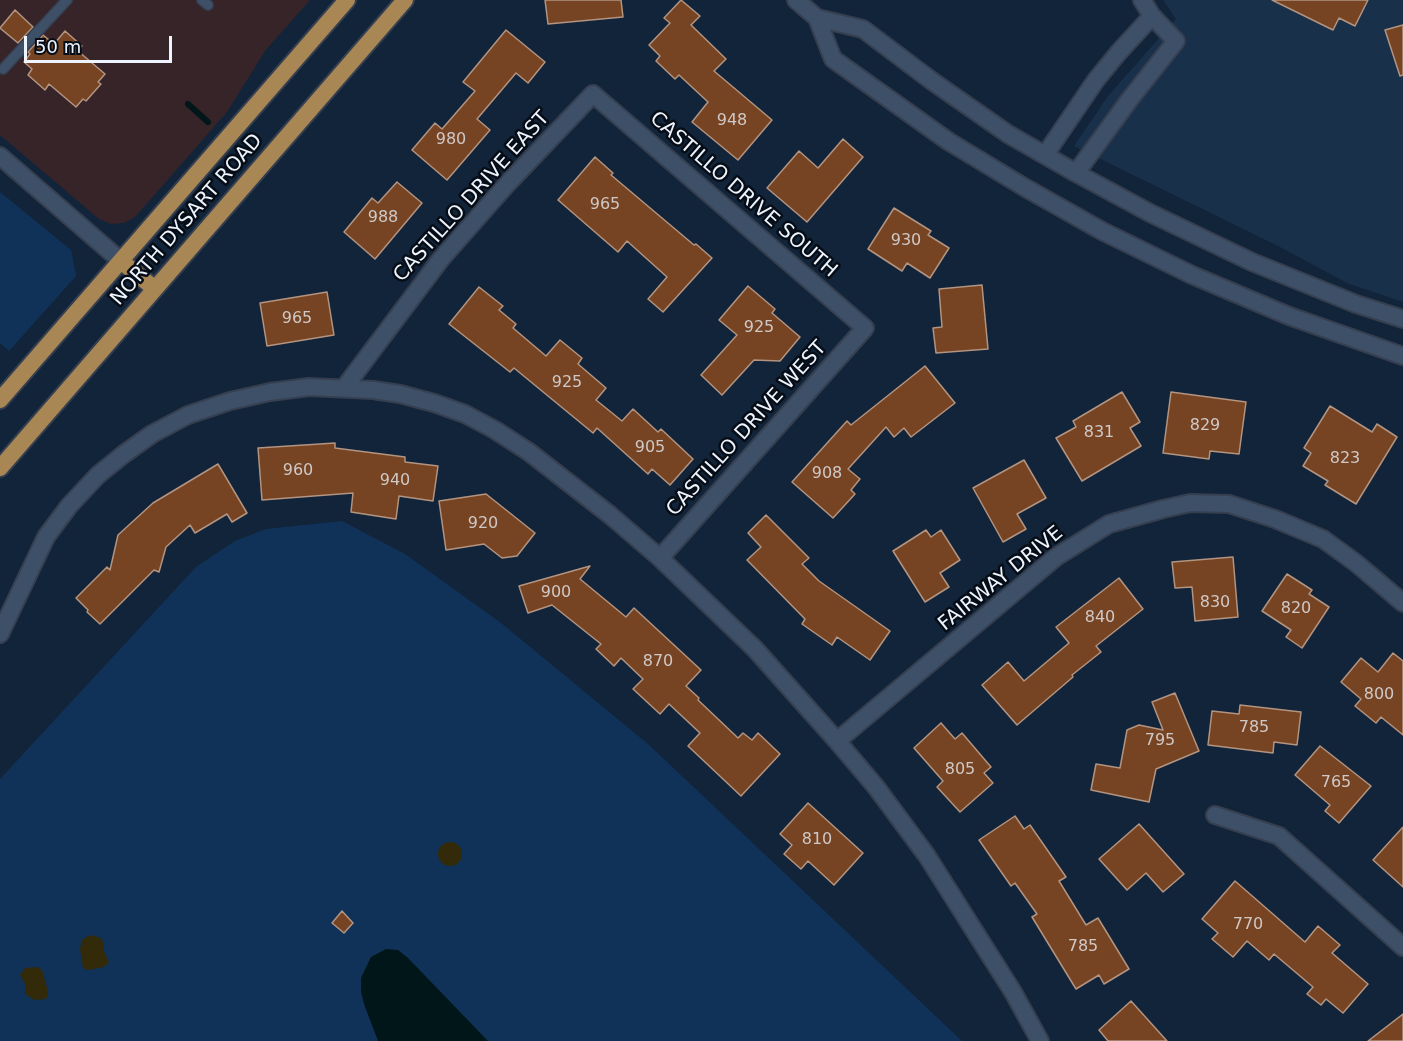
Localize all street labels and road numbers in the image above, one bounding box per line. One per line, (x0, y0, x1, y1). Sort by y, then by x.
street label: CASTILLO DRIVE EAST (389, 107, 555, 287)
street label: CASTILLO DRIVE SOUTH (644, 107, 842, 283)
street label: NORTH DYSART ROAD (106, 129, 268, 311)
street label: CASTILLO DRIVE WEST (662, 337, 832, 521)
street label: FAIRWAY DRIVE (934, 521, 1068, 637)

